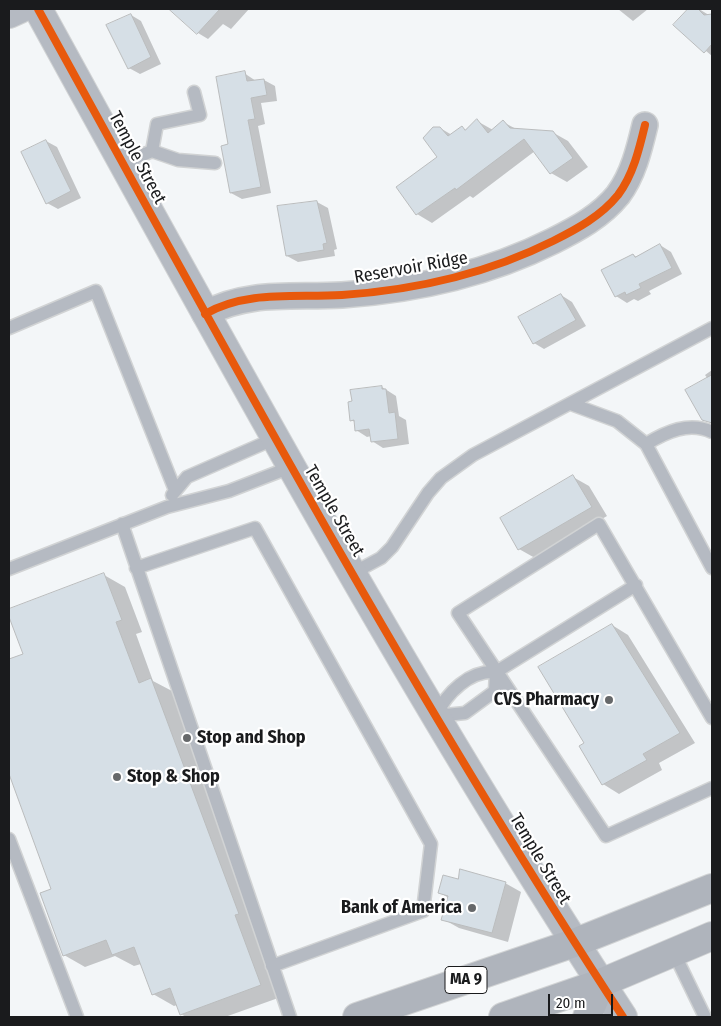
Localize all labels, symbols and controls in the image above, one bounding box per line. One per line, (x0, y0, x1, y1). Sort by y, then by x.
street label: Temple Street (104, 108, 170, 208)
street label: Reservoir Ridge (353, 247, 469, 289)
street label: Temple Street (299, 462, 369, 560)
place label: CVS Pharmacy (494, 689, 599, 711)
marker: CVS Pharmacy (603, 694, 615, 706)
place label: Stop and Shop (197, 727, 306, 749)
marker: Stop and Shop (181, 732, 193, 744)
place label: Stop & Shop (127, 766, 220, 788)
marker: Stop & Shop (111, 771, 123, 783)
street label: Temple Street (505, 810, 575, 908)
place label: Bank of America (341, 897, 462, 919)
marker: Bank of America (466, 902, 478, 914)
road number: MA 9 (445, 966, 487, 994)
scale bar (551, 984, 616, 1016)
text: 20 m (556, 994, 586, 1012)

